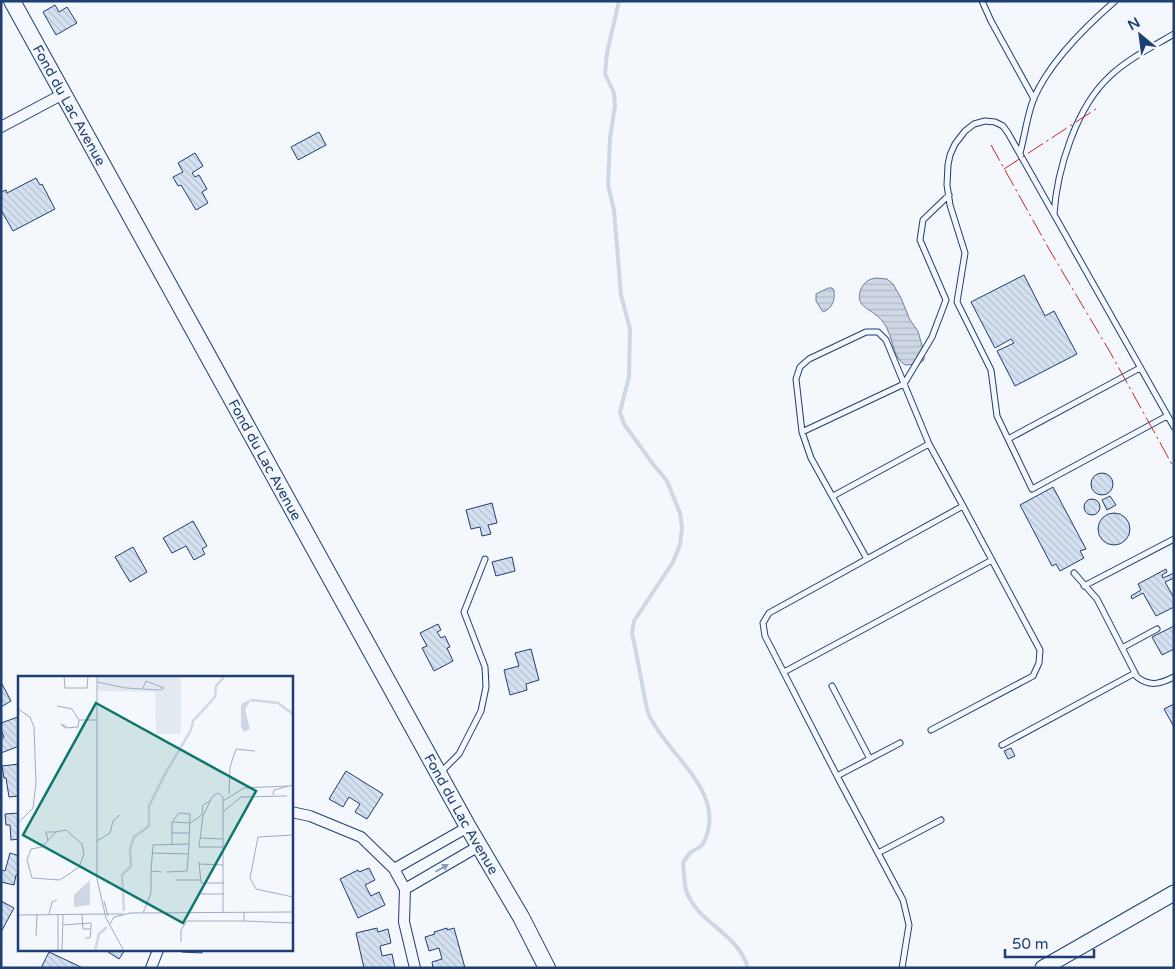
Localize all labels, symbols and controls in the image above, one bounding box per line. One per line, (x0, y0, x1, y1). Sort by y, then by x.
north arrow (1115, 10, 1165, 60)
text: N (1125, 14, 1143, 34)
street label: Fond du Lac Avenue (29, 42, 109, 169)
street label: Fond du Lac Avenue (225, 396, 305, 524)
inset map (18, 676, 292, 952)
street label: Fond du Lac Avenue (420, 751, 502, 878)
one-way arrow (435, 863, 449, 872)
scale bar (1005, 926, 1094, 958)
text: 50 m (1012, 935, 1049, 953)

